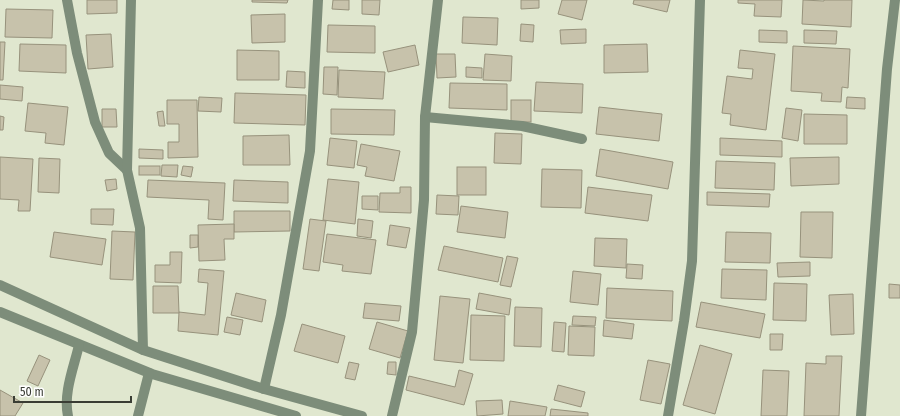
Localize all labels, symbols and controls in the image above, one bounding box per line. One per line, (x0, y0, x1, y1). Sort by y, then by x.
scale bar (14, 378, 131, 404)
text: 50 m (20, 385, 44, 399)

